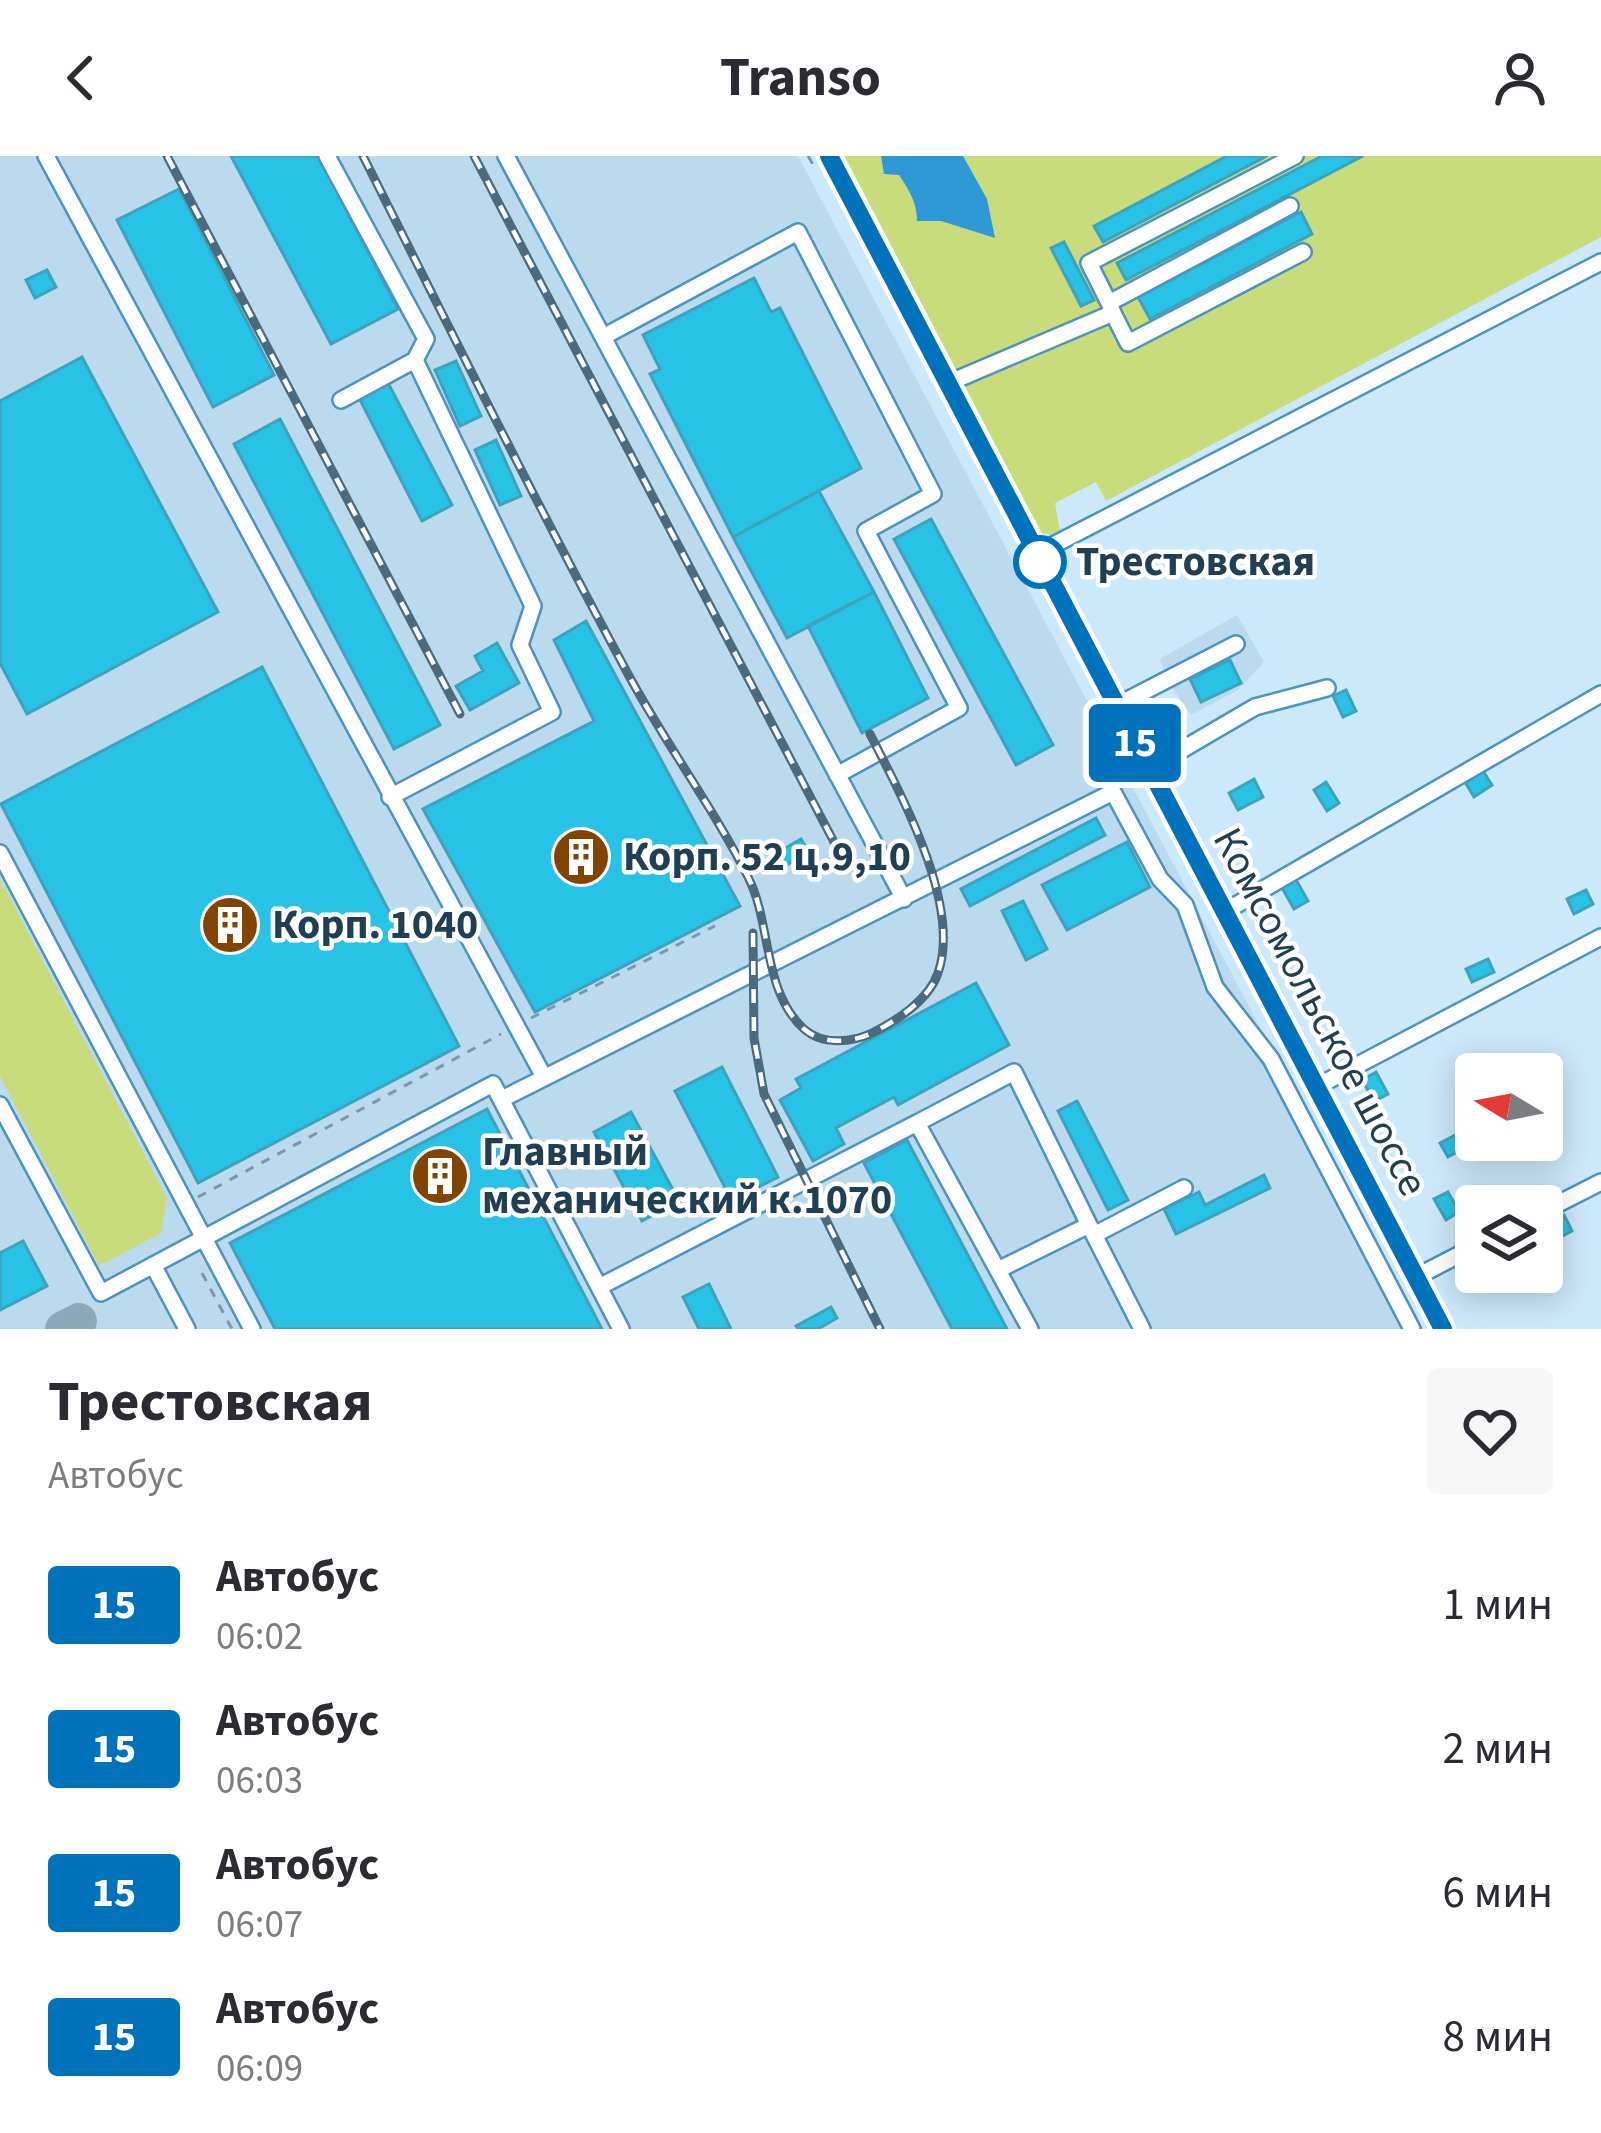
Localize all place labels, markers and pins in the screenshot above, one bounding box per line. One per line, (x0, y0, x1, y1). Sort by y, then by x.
place label: Трестовская (1076, 532, 1315, 592)
marker: Трестовская (1015, 537, 1065, 587)
building icon: Корп. 52 ц.9,10 (550, 826, 612, 888)
place label: Корп. 52 ц.9,10 (623, 827, 911, 887)
building icon: Корп. 1040 (199, 894, 261, 956)
place label: Корп. 1040 (272, 895, 478, 955)
place label: Главный механический к.1070 (482, 1122, 892, 1230)
building icon: Главный механический к.1070 (409, 1145, 471, 1207)

